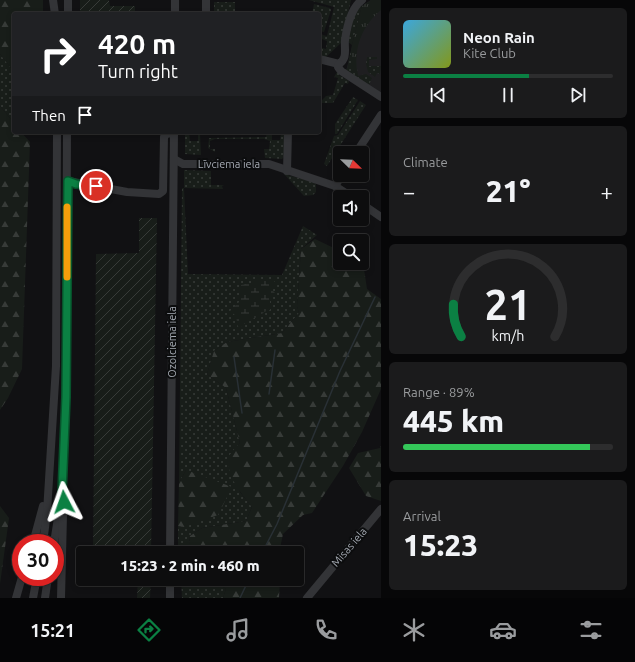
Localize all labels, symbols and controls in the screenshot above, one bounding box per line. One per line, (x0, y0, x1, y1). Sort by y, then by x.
icon: right (32, 28, 84, 80)
text: 420 m (98, 28, 176, 59)
text: Neon Rain (463, 29, 535, 46)
text: Kite Club (463, 46, 516, 60)
text: Turn right (98, 61, 178, 81)
icon: previous (427, 84, 449, 106)
icon: pause (497, 84, 519, 106)
icon: next (567, 84, 589, 106)
icon: arrive (74, 104, 96, 126)
text: Then (32, 107, 66, 124)
north arrow (333, 146, 369, 182)
map controls (333, 146, 369, 270)
text: Climate (403, 155, 448, 169)
street label: Līvciema iela (198, 158, 260, 170)
pin (79, 169, 113, 203)
text: 21° (486, 174, 530, 208)
icon: arrive (85, 175, 107, 197)
text: − (403, 179, 415, 204)
text: + (601, 179, 613, 204)
button: sound (333, 190, 369, 226)
button: search (333, 234, 369, 270)
text: 21 (485, 281, 531, 328)
street label: Ozolciema iela (166, 306, 178, 378)
text: km/h (492, 328, 524, 344)
text: Range · 89% (403, 385, 475, 399)
text: 445 km (403, 404, 504, 438)
position arrow (43, 481, 85, 523)
text: Arrival (403, 509, 441, 523)
street label: Misas iela (329, 525, 369, 569)
text: 15:23 (403, 528, 478, 562)
speed limit sign: 30 (12, 534, 64, 586)
text: 15:23 · 2 min · 460 m (120, 557, 260, 574)
icon: directions (135, 616, 163, 644)
icon: music (224, 616, 252, 644)
icon: phone (312, 616, 340, 644)
icon: climate (400, 616, 428, 644)
icon: car (489, 616, 517, 644)
icon: filters (577, 616, 605, 644)
text: 15:21 (30, 620, 75, 640)

